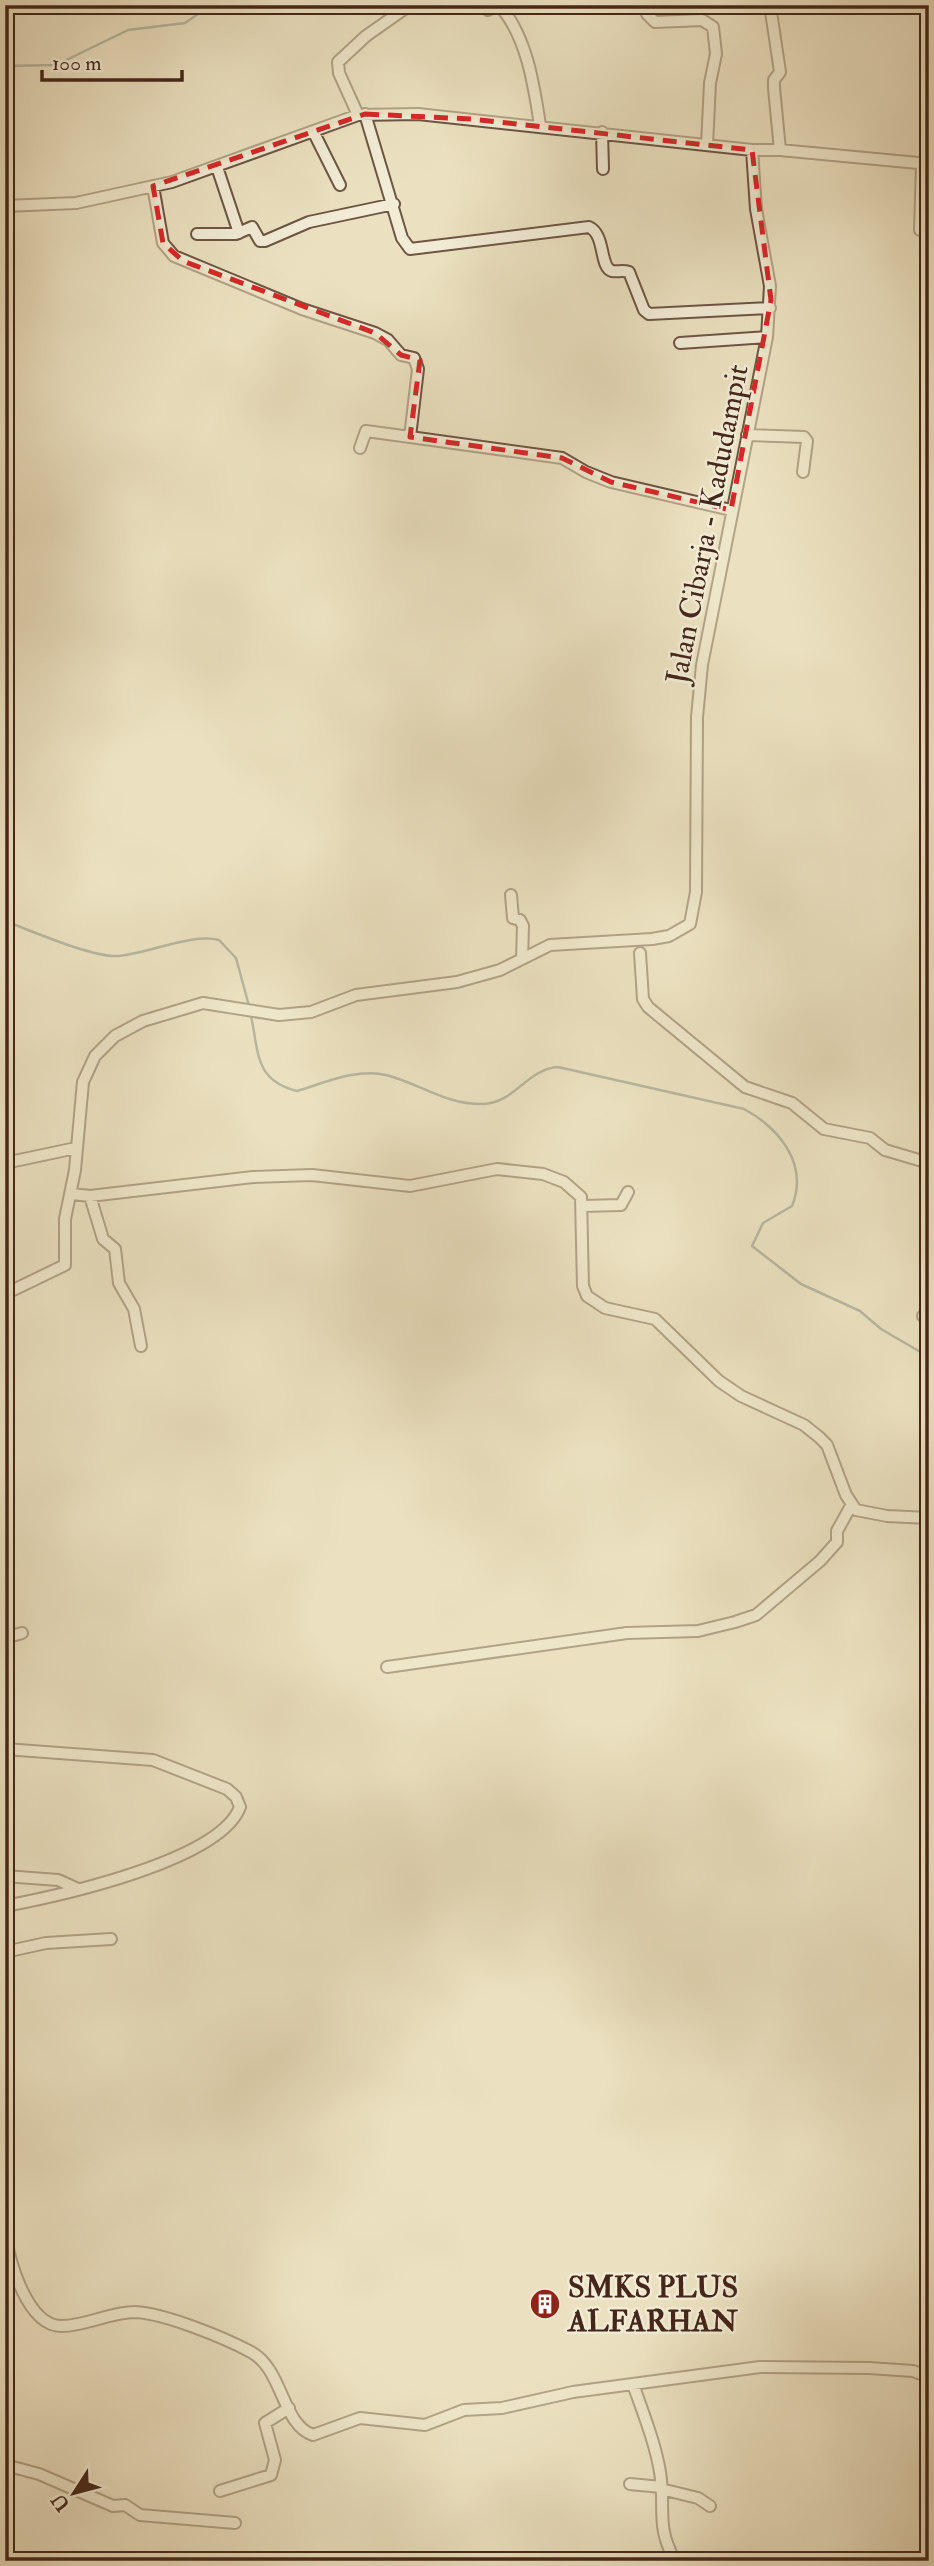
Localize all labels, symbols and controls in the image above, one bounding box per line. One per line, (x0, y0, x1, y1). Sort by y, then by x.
scale bar (42, 38, 182, 82)
text: 100 m (52, 50, 102, 77)
street label: Jalan Cibarja - Kadudampit (658, 361, 757, 688)
place label: SMKS PLUS ALFARHAN (566, 2269, 739, 2340)
building icon: SMKS PLUS ALFARHAN (528, 2287, 562, 2321)
north arrow (38, 2458, 108, 2528)
text: U (47, 2489, 75, 2516)

